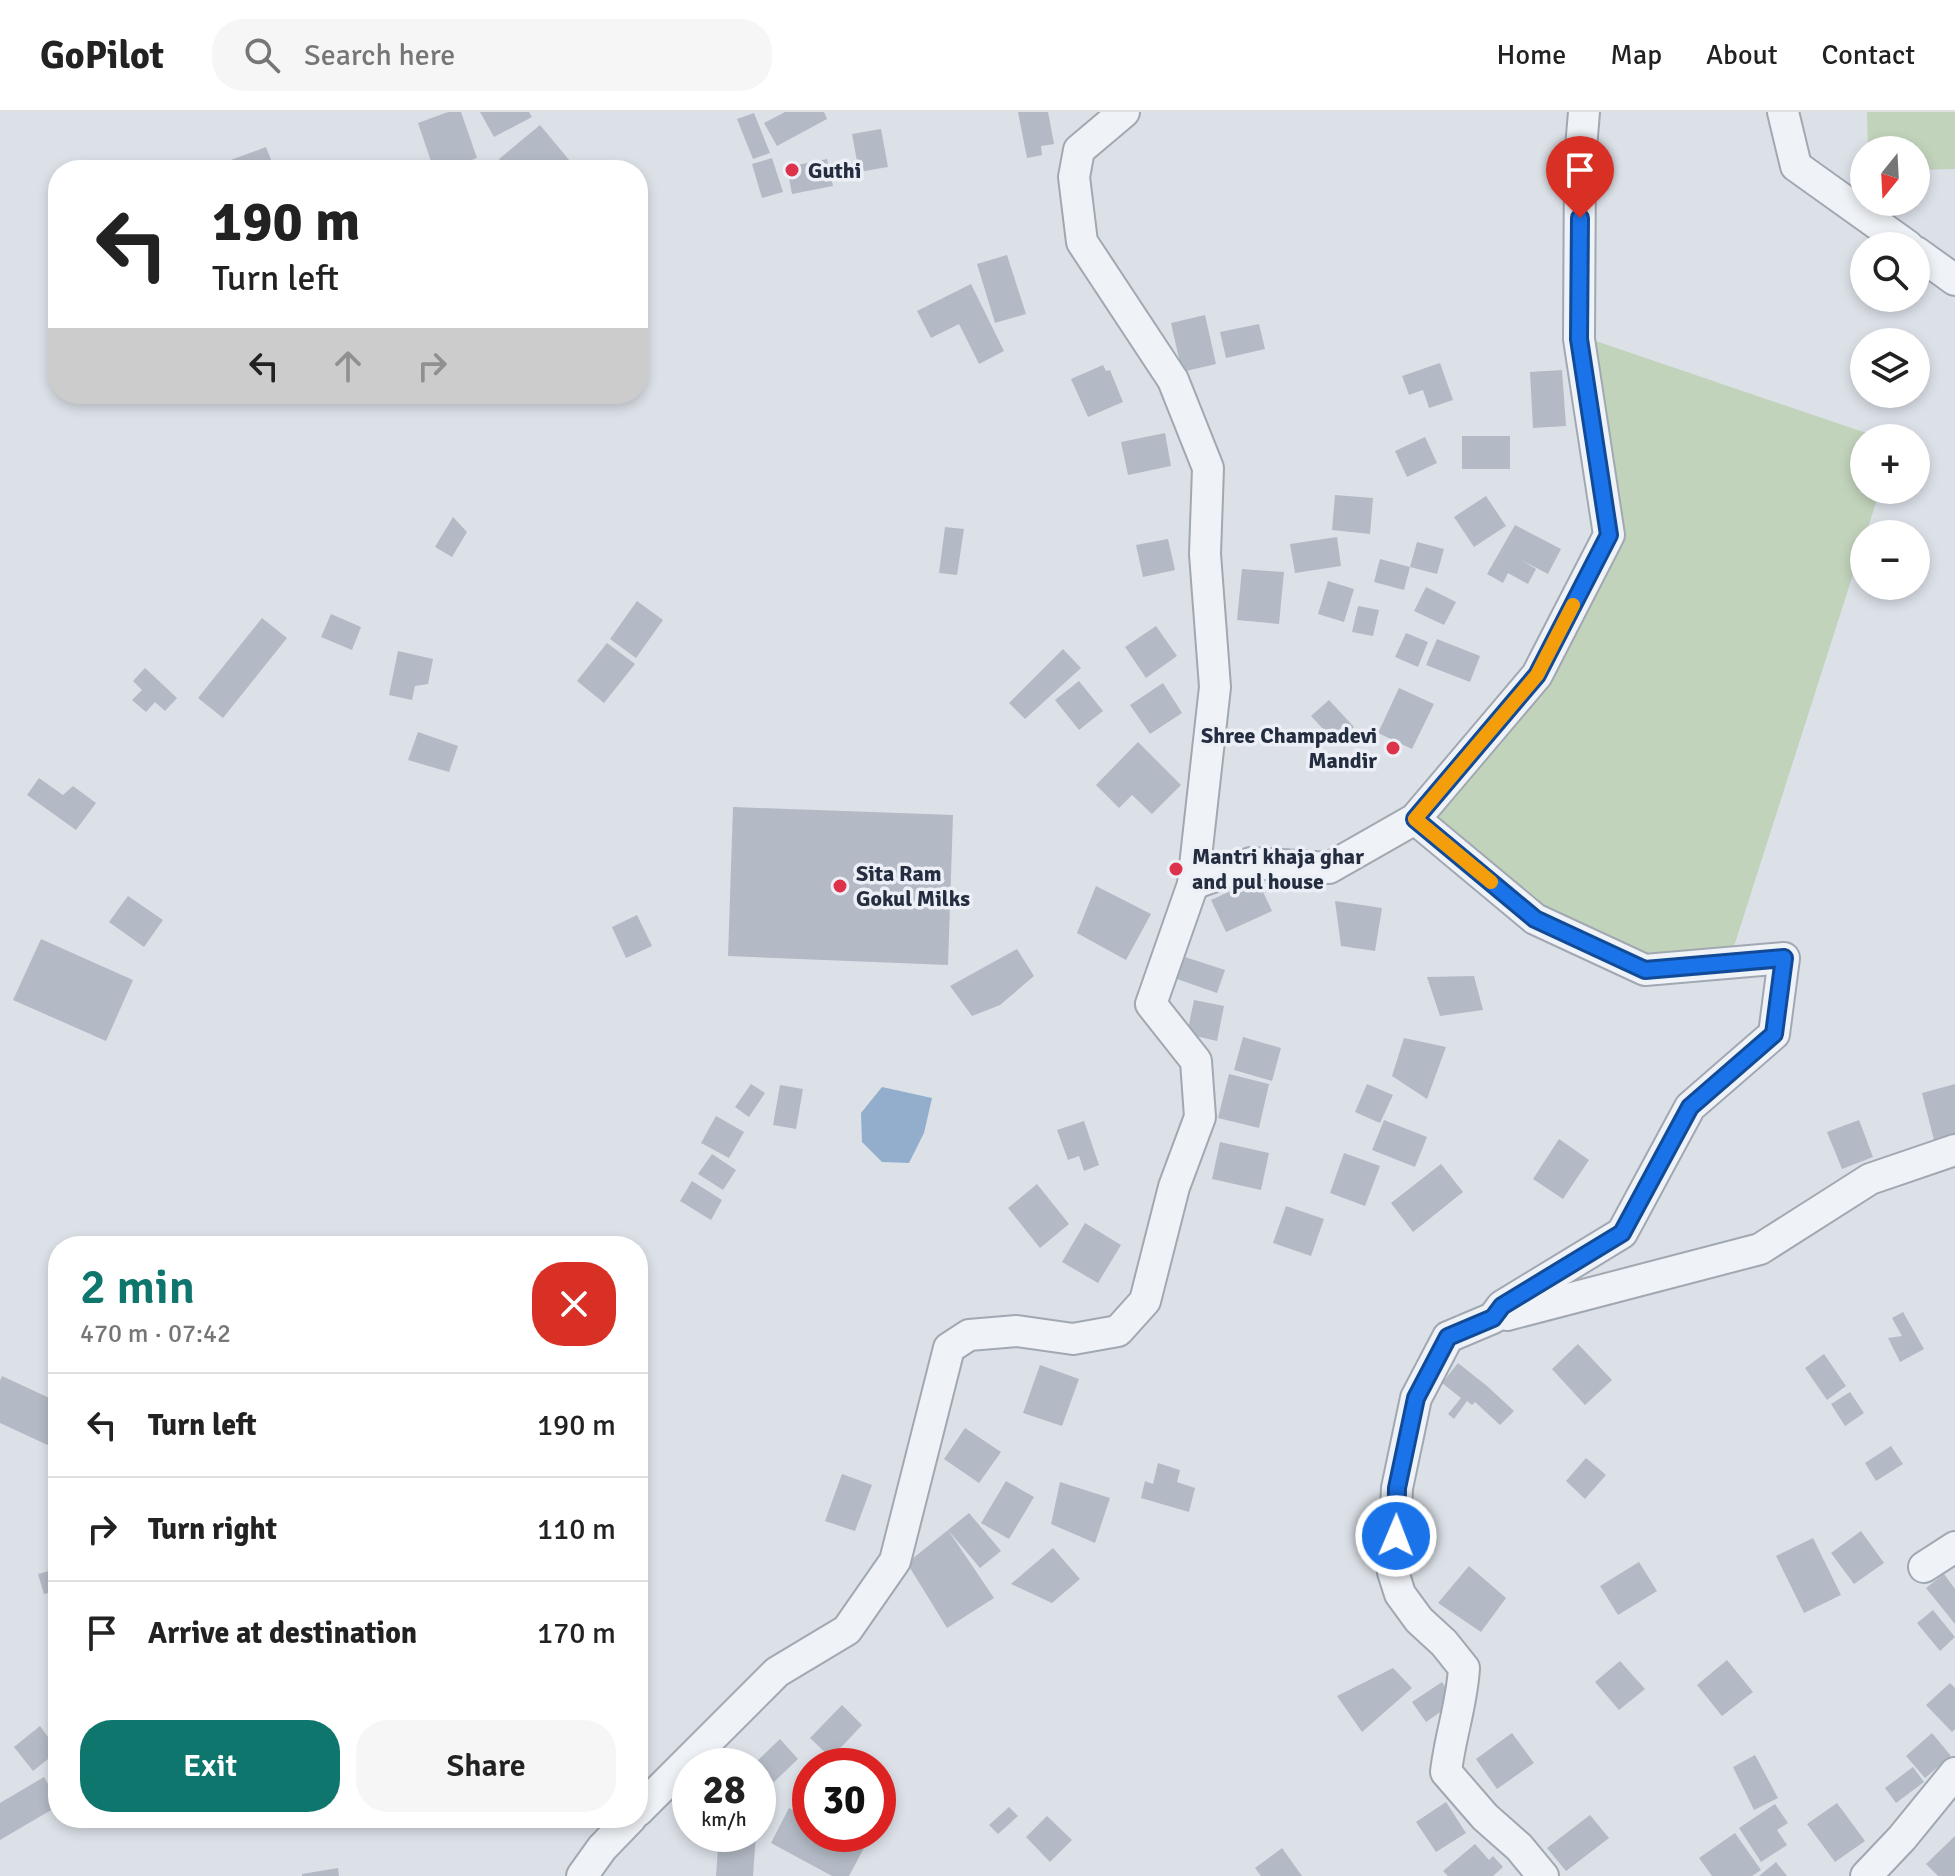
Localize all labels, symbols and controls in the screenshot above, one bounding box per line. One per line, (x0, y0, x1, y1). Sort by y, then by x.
search box (212, 19, 772, 91)
text: GoPilot (40, 32, 164, 79)
icon: search (240, 33, 284, 77)
text: Search here (304, 37, 455, 74)
text: Home (1497, 38, 1566, 72)
text: Map (1610, 38, 1662, 72)
text: About (1706, 38, 1778, 72)
text: Contact (1822, 38, 1915, 72)
pin (1546, 136, 1614, 218)
north arrow (1850, 136, 1930, 216)
map controls (1850, 136, 1930, 600)
icon: arrive (1558, 148, 1602, 192)
place label: Guthi (808, 157, 861, 184)
marker: Guthi (783, 161, 801, 179)
text: 190 m (212, 187, 360, 256)
icon: left (80, 192, 184, 296)
button: search (1850, 232, 1930, 312)
text: Turn left (212, 256, 339, 301)
button: layers (1850, 328, 1930, 408)
icon: left (242, 344, 286, 388)
icon: ahead (326, 344, 370, 388)
icon: right (410, 344, 454, 388)
button: + (1850, 424, 1930, 504)
button: − (1850, 520, 1930, 600)
place label: Shree Champadevi Mandir (1201, 722, 1377, 774)
marker: Shree Champadevi Mandir (1384, 739, 1402, 757)
place label: Mantri khaja ghar and pul house (1192, 843, 1364, 895)
place label: Sita Ram Gokul Milks (856, 860, 970, 912)
marker: Mantri khaja ghar and pul house (1167, 860, 1185, 878)
marker: Sita Ram Gokul Milks (831, 877, 849, 895)
text: 2 min (80, 1258, 195, 1317)
button: close (532, 1262, 616, 1346)
text: 470 m · 07:42 (80, 1318, 231, 1350)
icon: left (80, 1403, 124, 1447)
text: Turn left (148, 1407, 257, 1444)
text: 190 m (537, 1407, 616, 1444)
position arrow (1354, 1494, 1438, 1578)
icon: right (80, 1507, 124, 1551)
text: Turn right (148, 1511, 277, 1548)
text: 110 m (537, 1511, 616, 1548)
icon: arrive (80, 1611, 124, 1655)
text: Arrive at destination (148, 1615, 417, 1652)
text: 170 m (537, 1615, 616, 1652)
button: Exit (80, 1720, 340, 1812)
button: Share (356, 1720, 616, 1812)
speed limit sign: 30 (792, 1748, 896, 1852)
text: 28 (702, 1765, 746, 1815)
text: km/h (701, 1807, 747, 1832)

